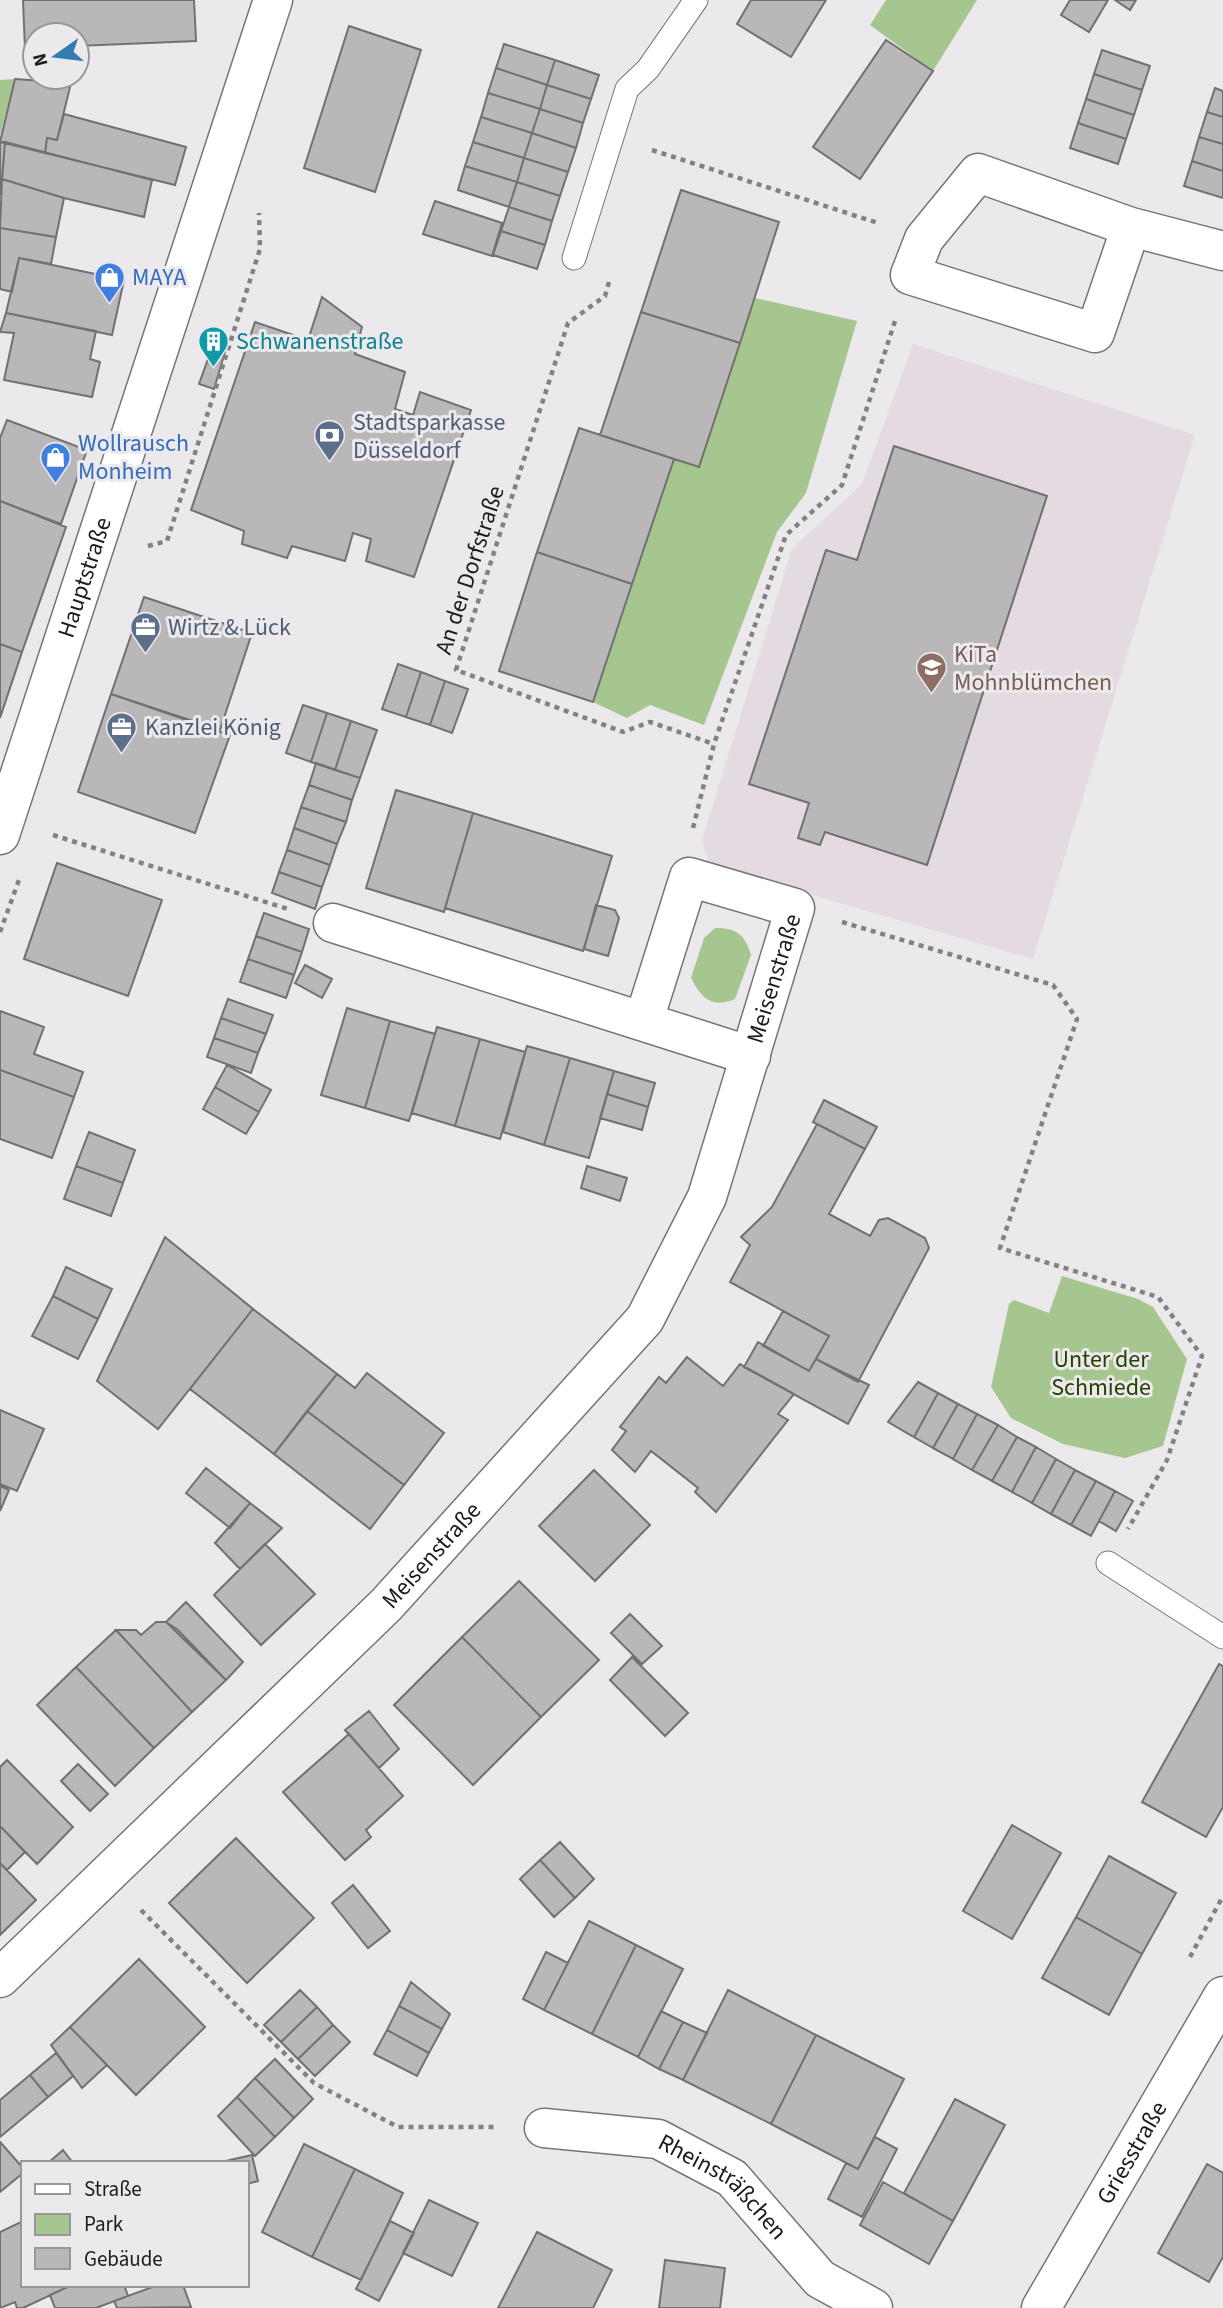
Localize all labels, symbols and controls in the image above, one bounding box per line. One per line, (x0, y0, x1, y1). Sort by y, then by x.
north arrow (21, 21, 91, 91)
text: N (26, 50, 56, 69)
shop icon: MAYA (92, 260, 126, 304)
place label: MAYA (132, 260, 186, 295)
building icon: Schwanenstraße (196, 324, 230, 368)
place label: Schwanenstraße (236, 324, 403, 359)
place label: Stadtsparkasse Düsseldorf (353, 405, 505, 468)
bank icon: Stadtsparkasse Düsseldorf (313, 419, 347, 463)
place label: Wollrausch Monheim (78, 426, 189, 489)
shop icon: Wollrausch Monheim (38, 440, 72, 484)
street label: An der Dorfstraße (426, 481, 514, 659)
street label: Hauptstraße (48, 513, 120, 642)
office icon: Wirtz & Lück (128, 610, 162, 654)
place label: Wirtz & Lück (168, 610, 291, 645)
place label: KiTa Mohnblümchen (954, 637, 1112, 700)
school or university icon: KiTa Mohnblümchen (914, 651, 948, 695)
office icon: Kanzlei König (105, 710, 139, 754)
place label: Kanzlei König (145, 710, 281, 745)
street label: Meisenstraße (737, 909, 810, 1047)
park label: Unter der Schmiede (1051, 1342, 1151, 1405)
street label: Meisenstraße (373, 1494, 489, 1616)
street label: Griesstraße (1088, 2094, 1176, 2211)
street label: Rheinsträßchen (652, 2125, 796, 2247)
legend (21, 2161, 248, 2287)
text: Straße (84, 2174, 142, 2204)
text: Park (84, 2209, 124, 2239)
text: Gebäude (84, 2244, 163, 2274)

